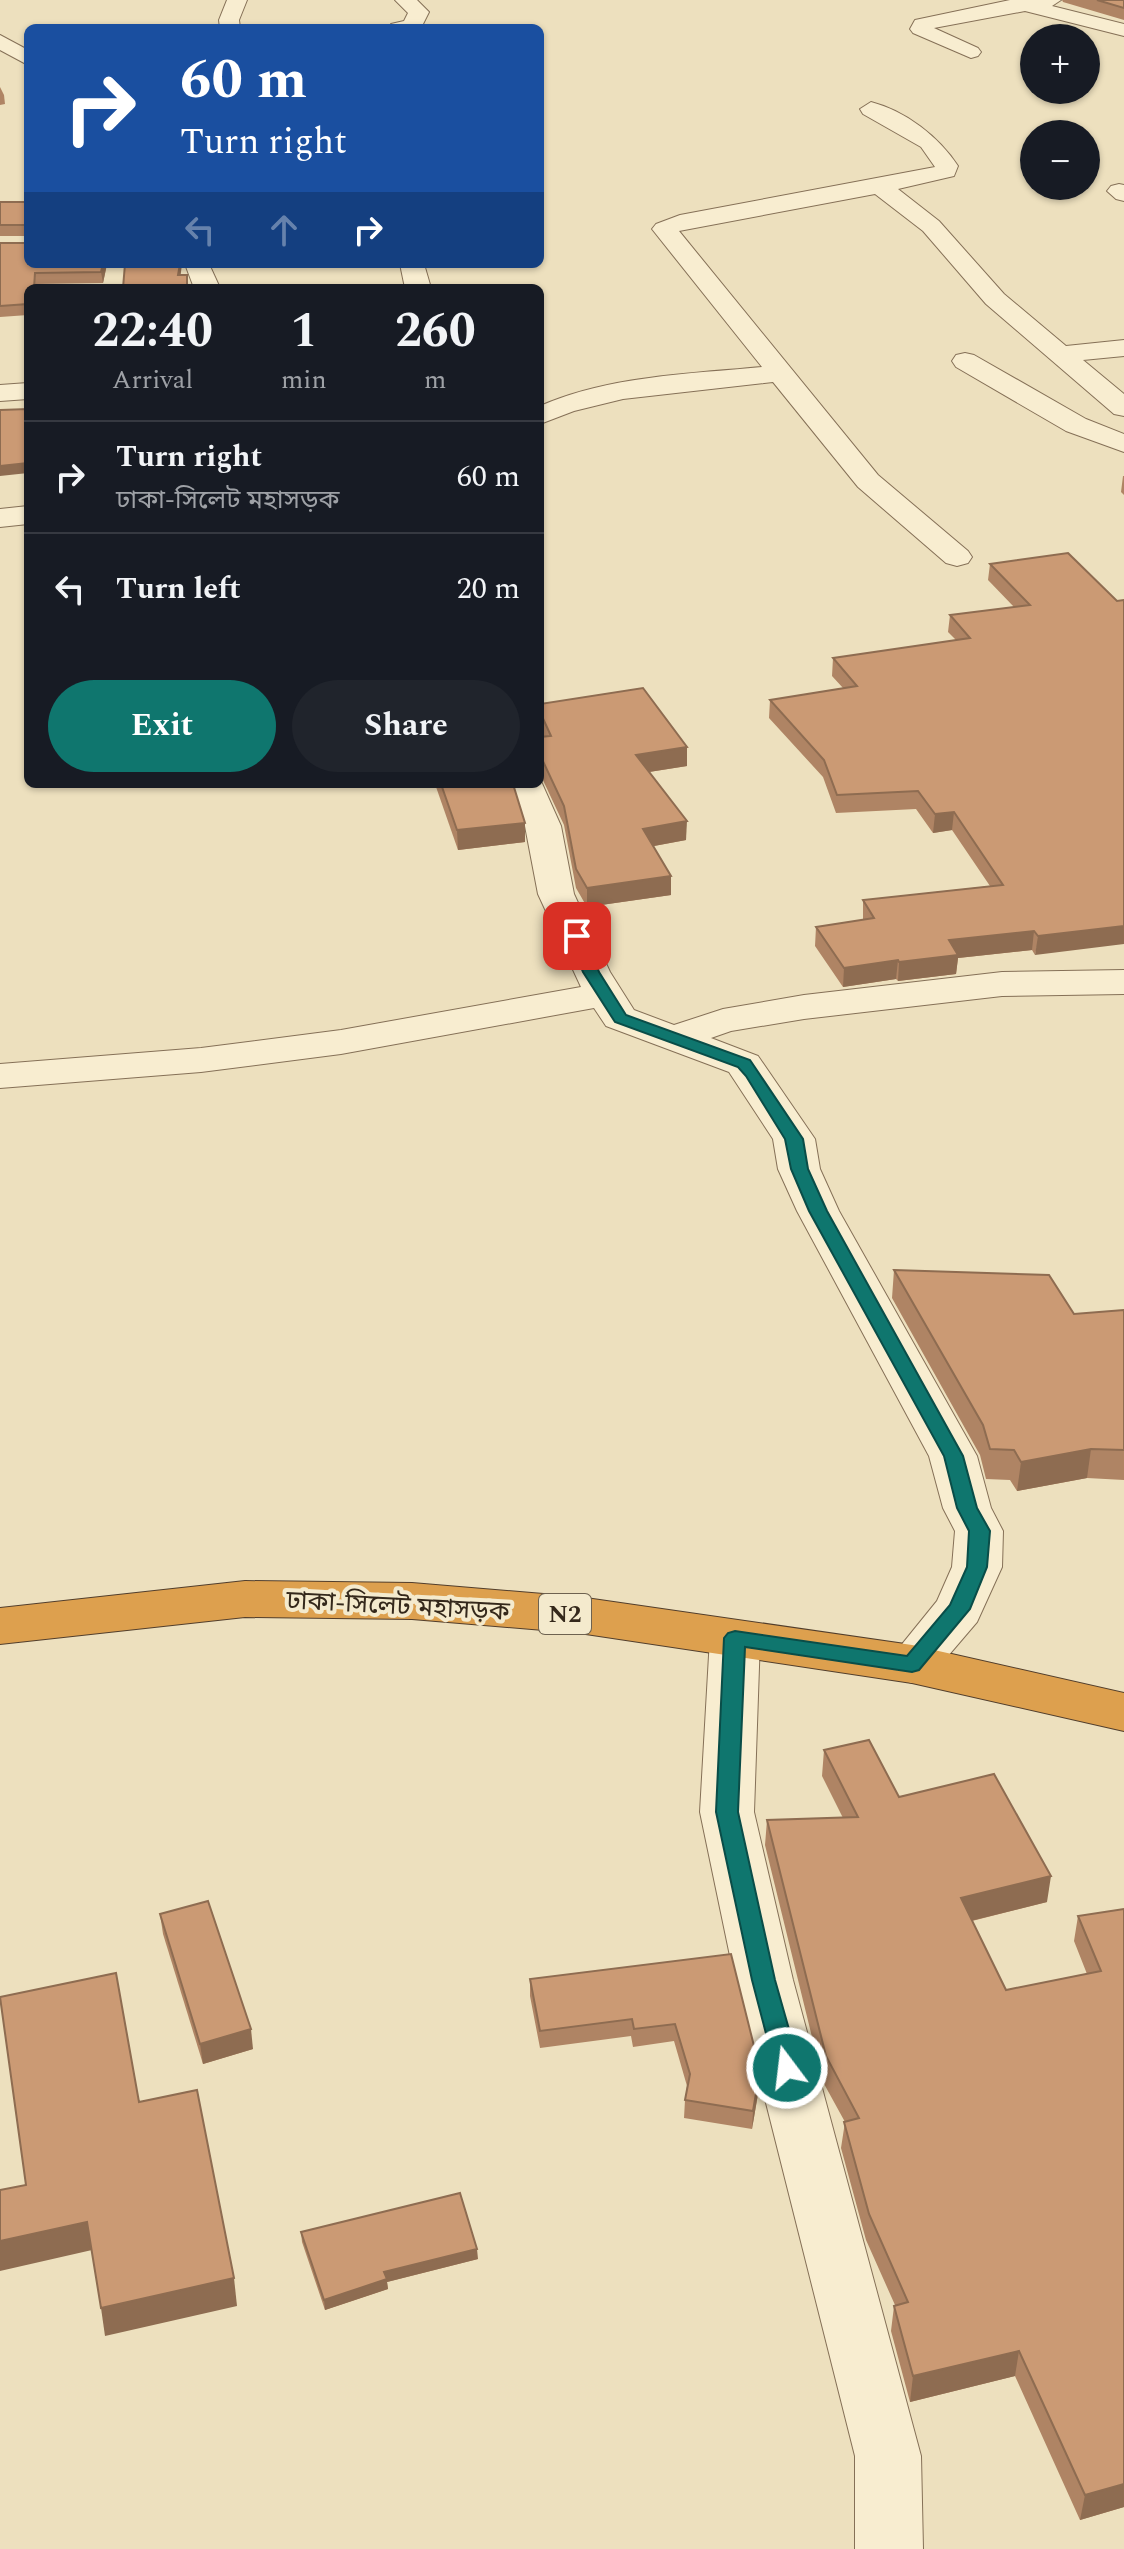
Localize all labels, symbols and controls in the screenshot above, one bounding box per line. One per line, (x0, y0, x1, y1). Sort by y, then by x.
map controls (1020, 24, 1100, 200)
button: + (1020, 24, 1100, 104)
text: 60 m (180, 38, 307, 123)
icon: right (48, 56, 152, 160)
text: Turn right (180, 115, 347, 170)
button: − (1020, 120, 1100, 200)
icon: left (178, 208, 222, 252)
icon: ahead (262, 208, 306, 252)
icon: right (346, 208, 390, 252)
text: 22:40 (92, 295, 213, 368)
text: 1 (290, 295, 317, 368)
text: 260 (395, 295, 476, 368)
text: Arrival (112, 360, 193, 400)
text: min (281, 360, 327, 400)
text: m (424, 360, 446, 400)
text: Turn right (116, 434, 262, 480)
text: 60 m (457, 454, 520, 500)
icon: right (48, 455, 92, 499)
text: ঢাকা-সিলেট মহাসড়ক (116, 480, 339, 520)
text: Turn left (116, 566, 241, 612)
text: 20 m (457, 566, 520, 612)
icon: left (48, 567, 92, 611)
button: Exit (48, 680, 276, 772)
button: Share (292, 680, 520, 772)
pin (543, 902, 611, 970)
icon: arrive (555, 914, 599, 958)
street label: ঢাকা-সিলেট মহাসড়ক (284, 1580, 512, 1632)
road number: N2 (539, 1594, 591, 1634)
position arrow (745, 2026, 829, 2110)

